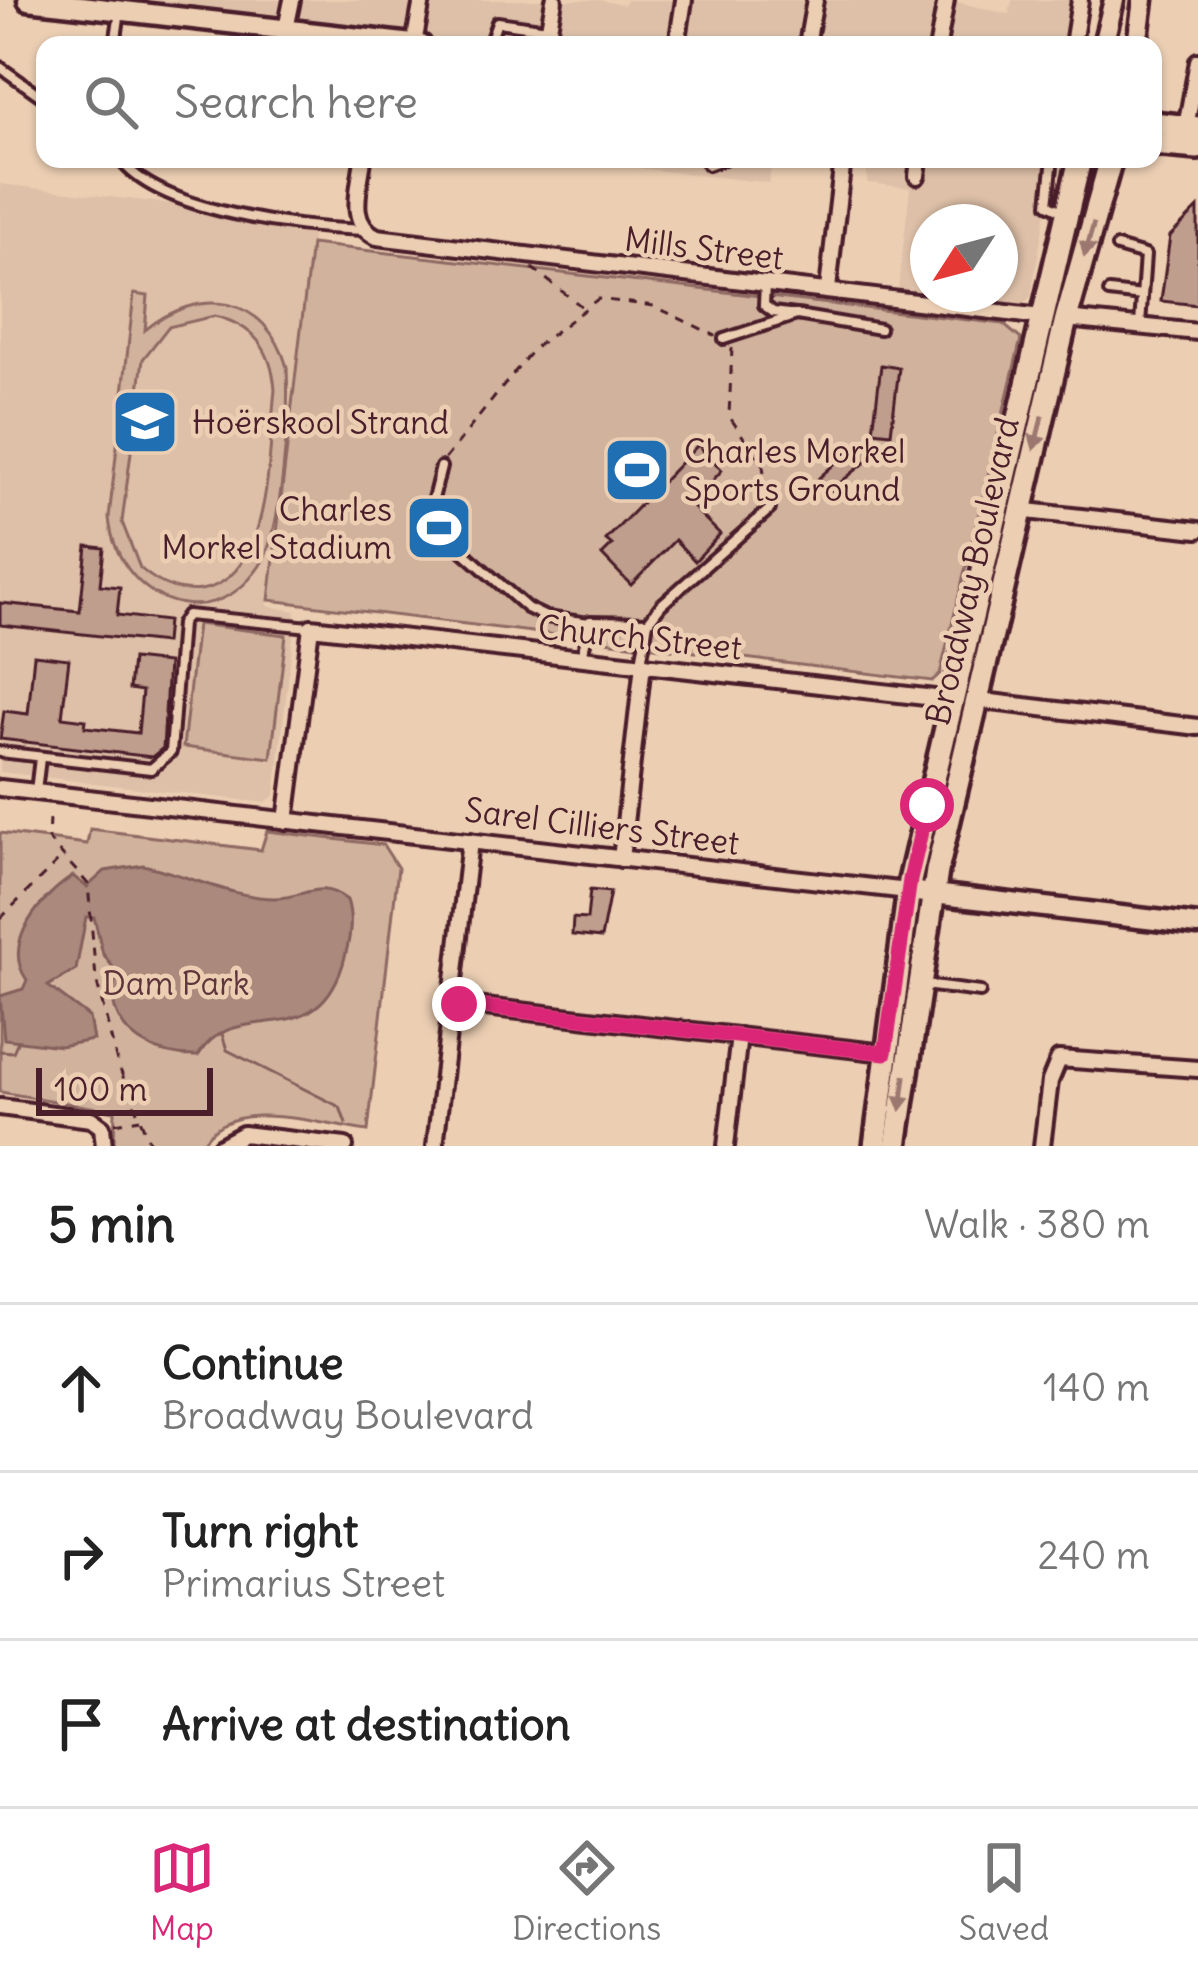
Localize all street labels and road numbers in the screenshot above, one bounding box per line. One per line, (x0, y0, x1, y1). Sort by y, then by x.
street label: Mills Street (622, 217, 786, 279)
street label: Broadway Boulevard (916, 413, 1028, 729)
street label: Church Street (536, 605, 744, 669)
street label: Sarel Cilliers Street (462, 788, 742, 864)

